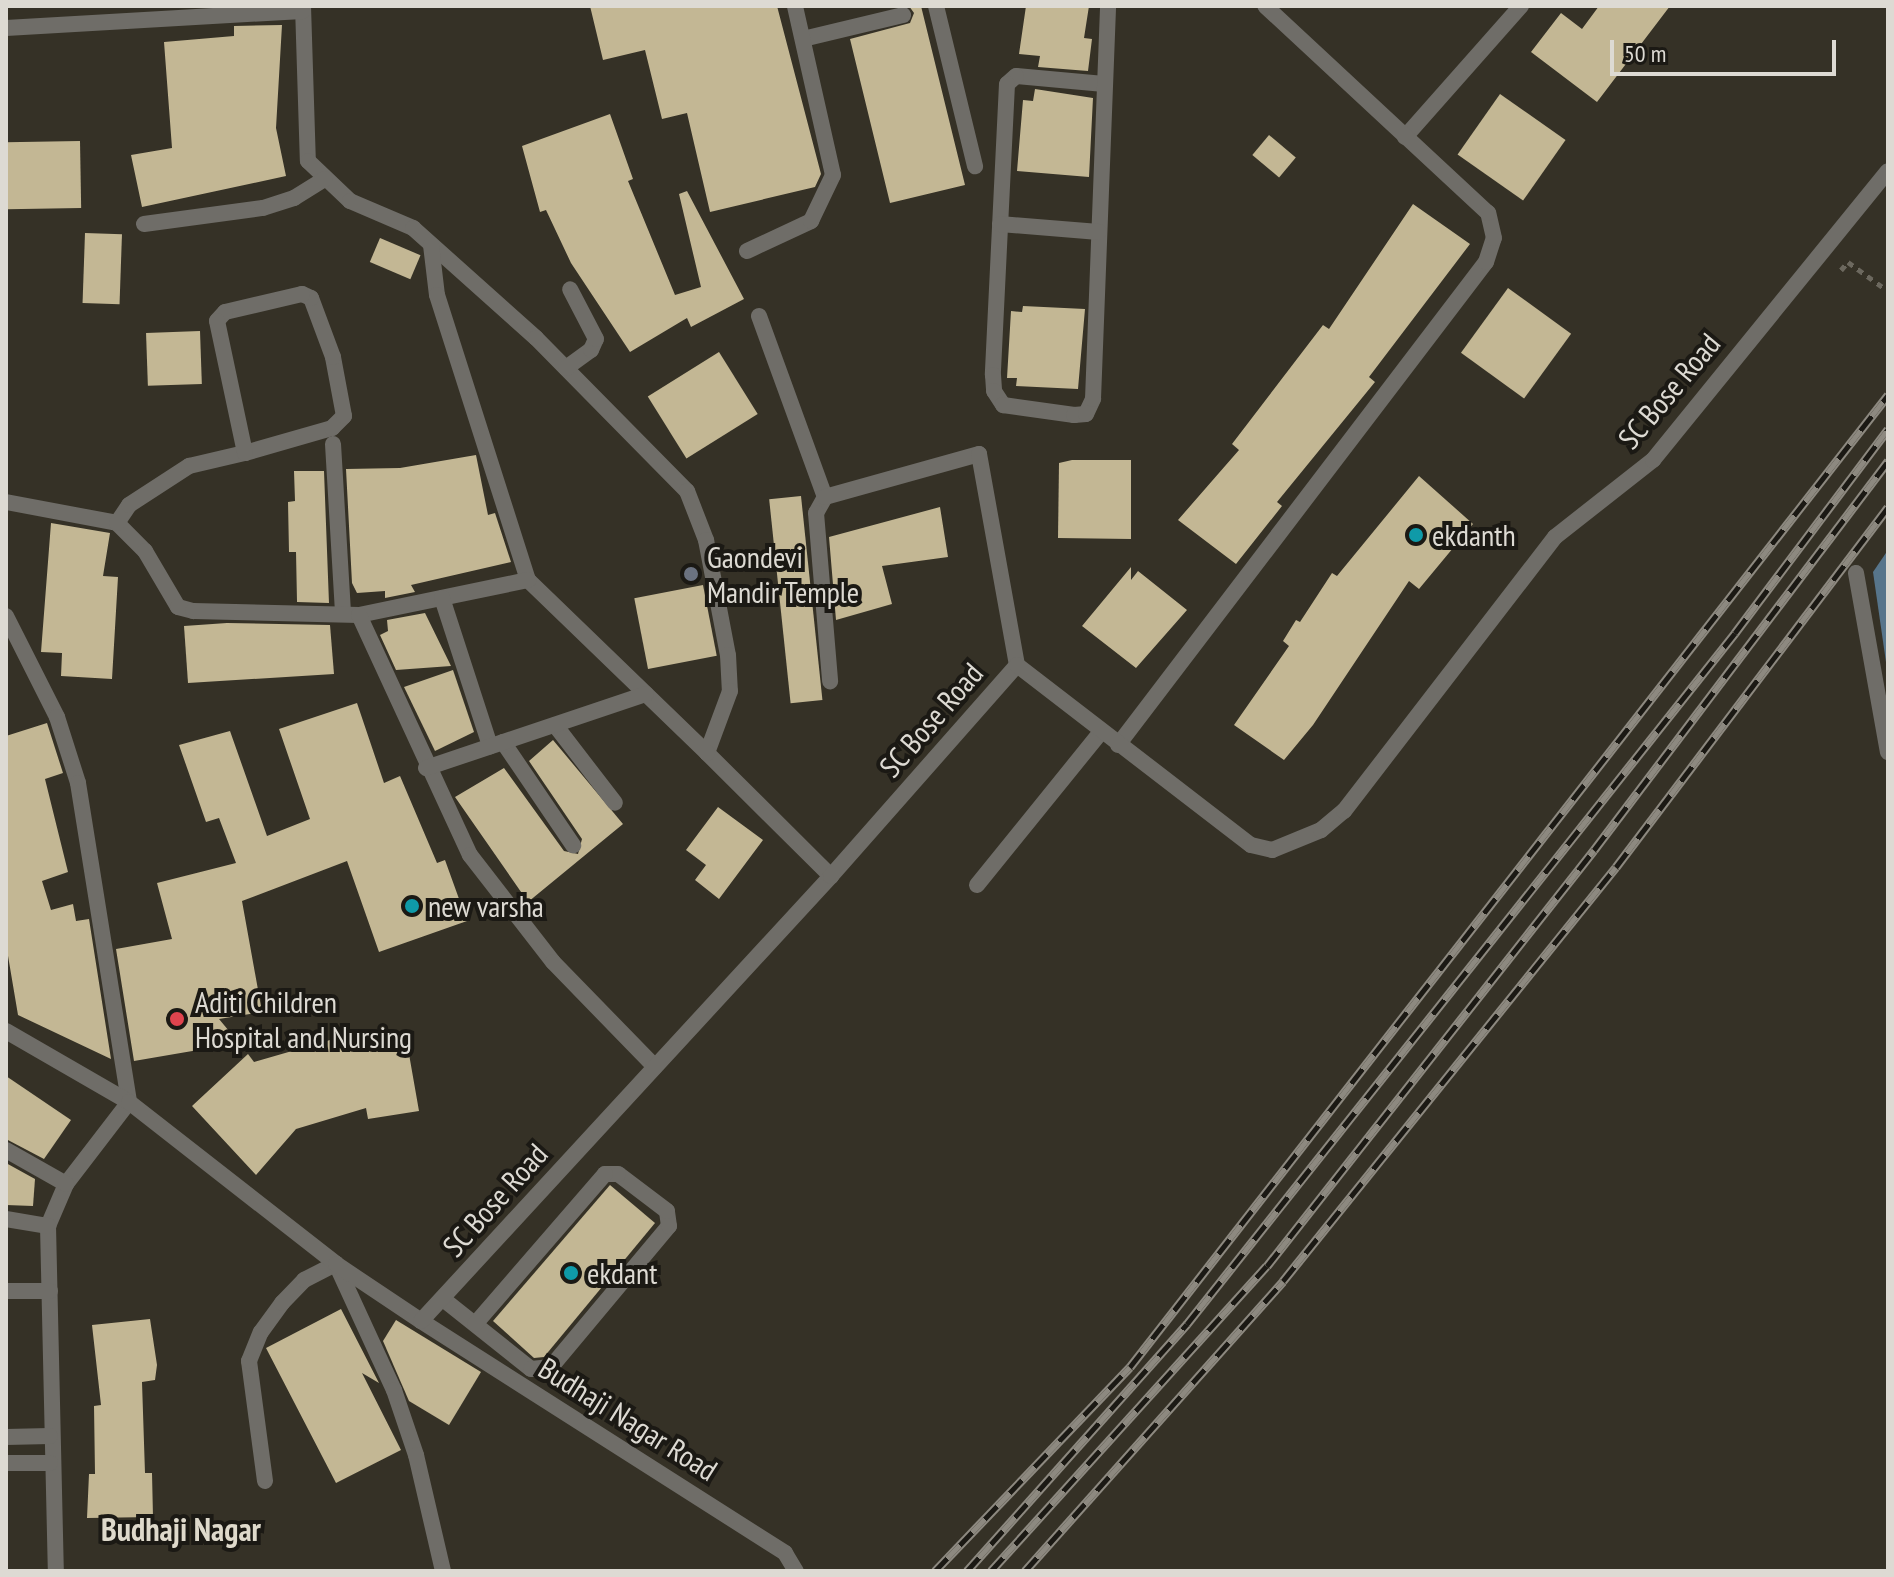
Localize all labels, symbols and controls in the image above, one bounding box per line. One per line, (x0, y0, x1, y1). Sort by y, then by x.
scale bar (1614, 24, 1840, 74)
text: 50 m (1624, 38, 1666, 69)
street label: SC Bose Road (1610, 326, 1728, 456)
place label: ekdanth (1432, 517, 1516, 553)
marker: ekdanth (1407, 526, 1425, 544)
place label: Gaondevi Mandir Temple (707, 539, 860, 610)
marker: Gaondevi Mandir Temple (682, 565, 700, 583)
street label: SC Bose Road (871, 655, 991, 785)
place label: new varsha (428, 888, 545, 924)
marker: new varsha (403, 897, 421, 915)
place label: Aditi Children Hospital and Nursing (195, 984, 412, 1054)
marker: Aditi Children Hospital and Nursing (166, 1008, 188, 1030)
street label: SC Bose Road (435, 1136, 555, 1264)
place label: ekdant (587, 1255, 657, 1291)
marker: ekdant (562, 1264, 580, 1282)
street label: Budhaji Nagar Road (532, 1350, 724, 1488)
district label: Budhaji Nagar (101, 1510, 261, 1548)

